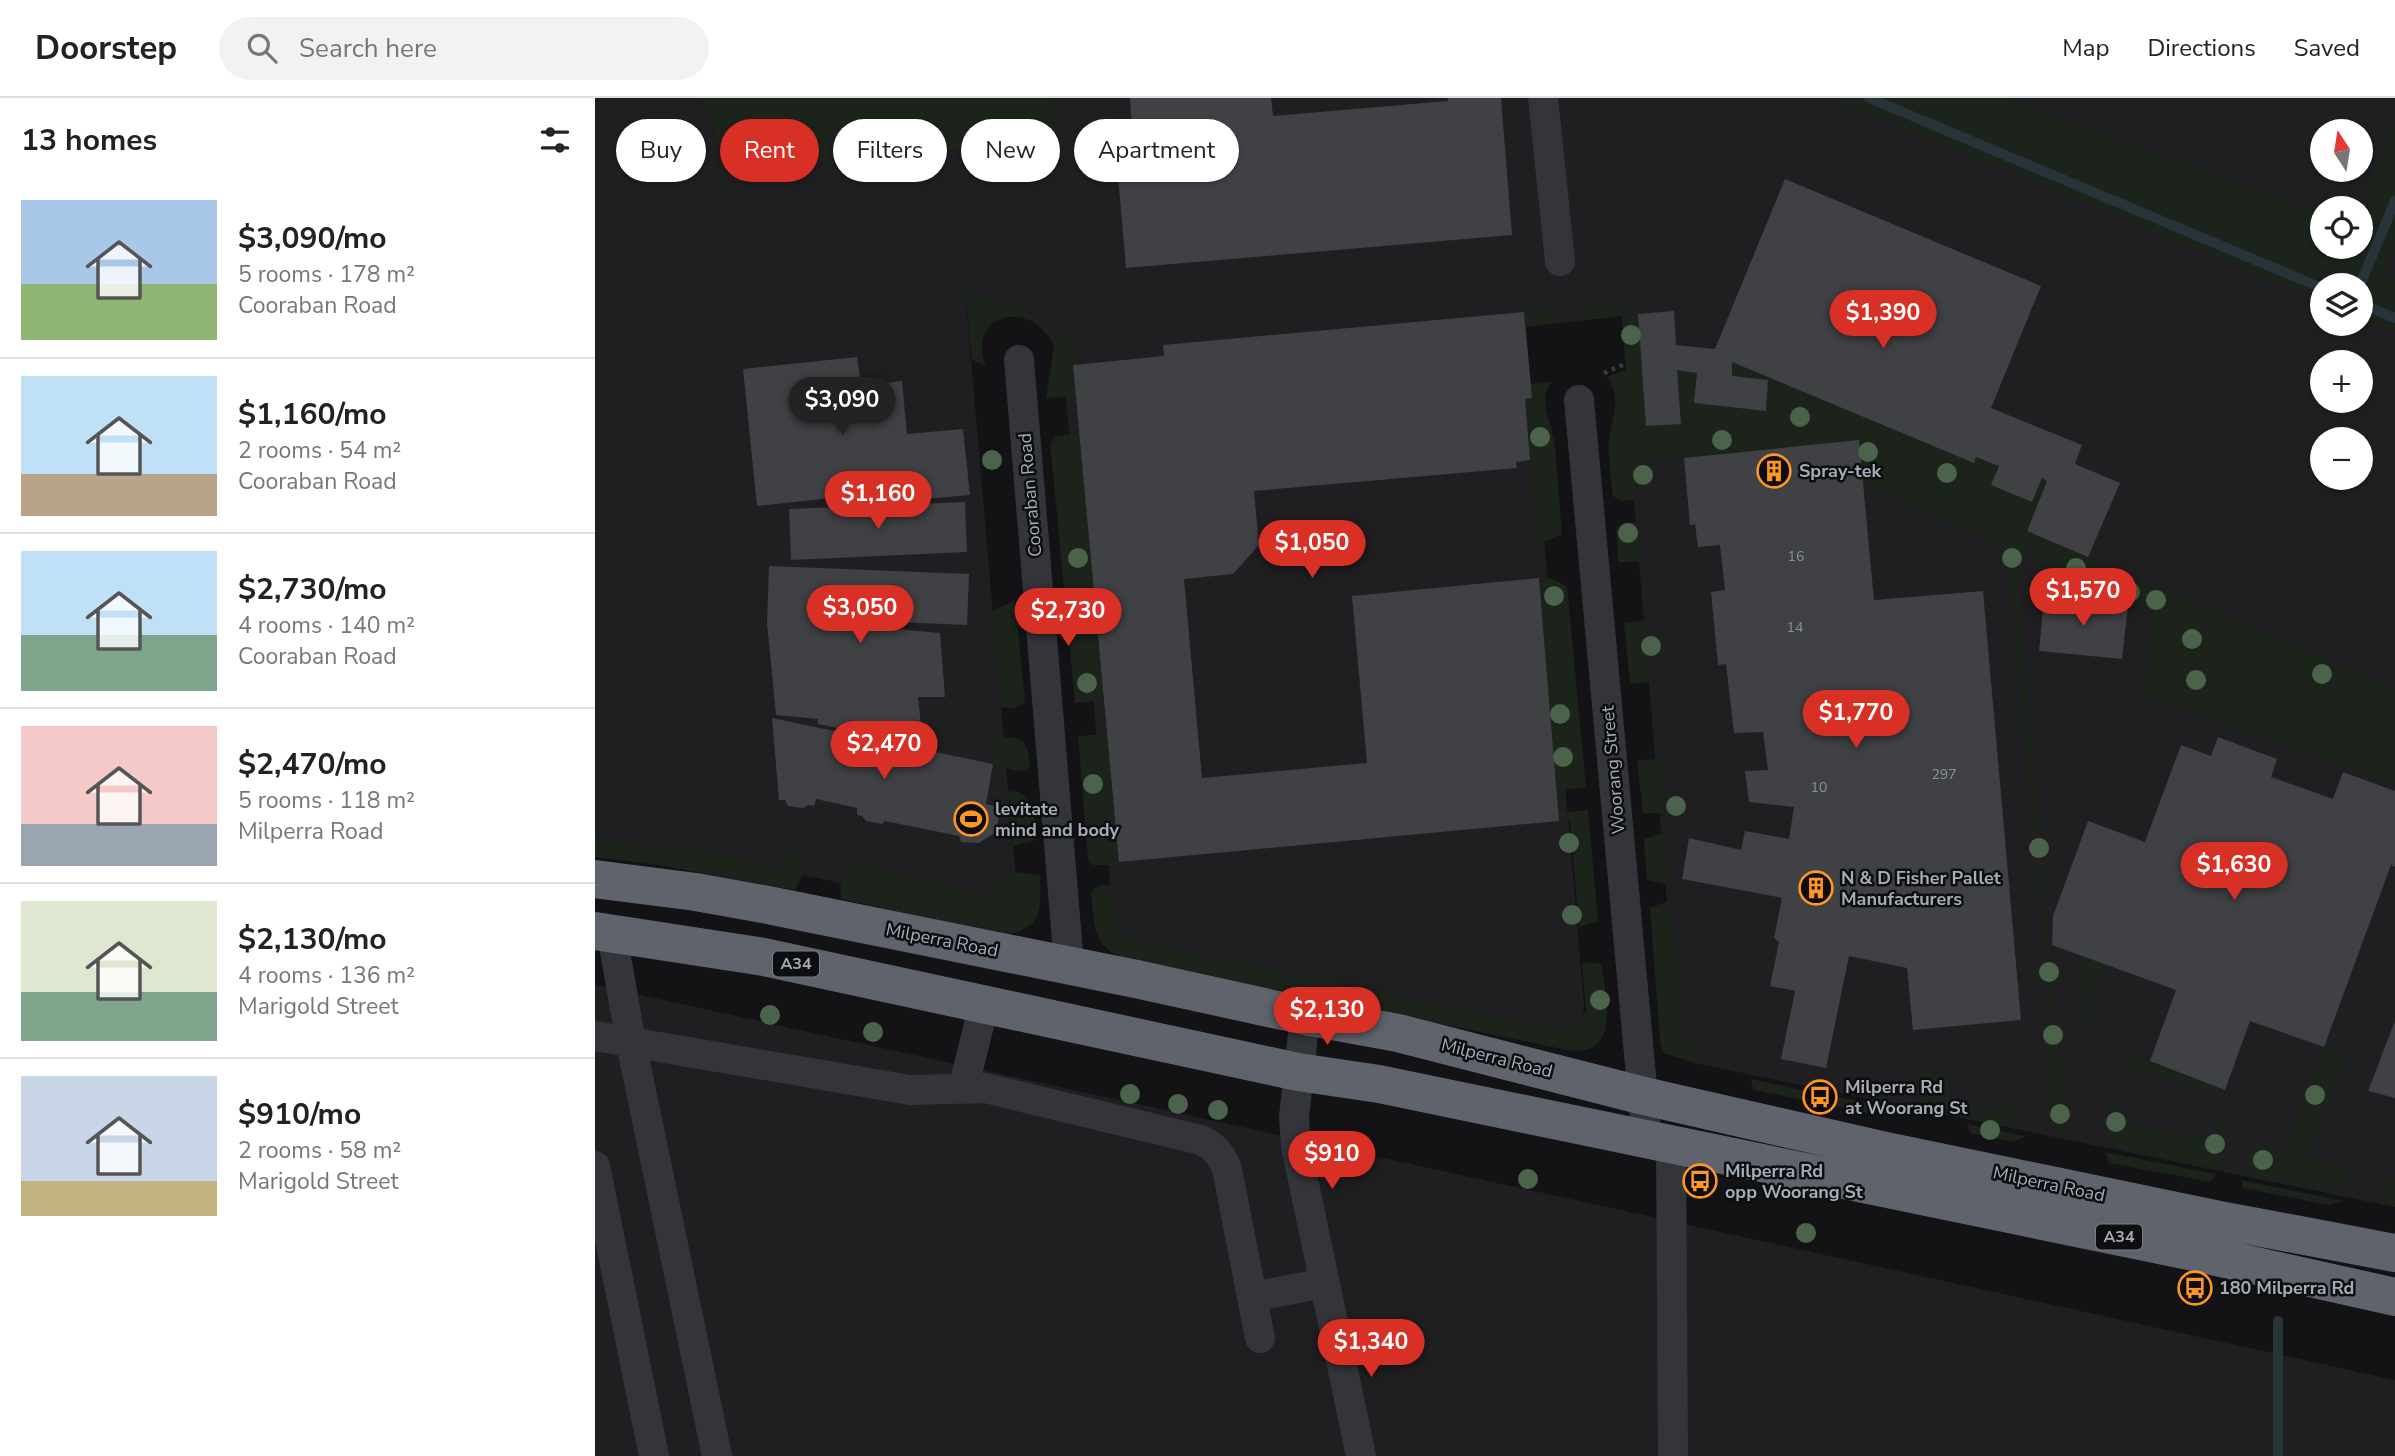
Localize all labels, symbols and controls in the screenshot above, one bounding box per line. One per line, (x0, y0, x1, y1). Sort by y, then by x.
search box (219, 17, 709, 80)
text: Doorstep (35, 26, 177, 71)
icon: search (243, 29, 281, 67)
text: Search here (299, 31, 437, 66)
text: Map (2062, 32, 2109, 64)
text: Directions (2147, 32, 2256, 64)
text: Saved (2294, 32, 2360, 64)
chip: Buy (616, 119, 706, 182)
chip: Rent (720, 119, 819, 182)
chip: Filters (833, 119, 947, 182)
chip: New (961, 119, 1060, 182)
chip: Apartment (1074, 119, 1239, 182)
north arrow (2310, 119, 2373, 182)
map controls (2310, 119, 2373, 490)
text: 13 homes (21, 120, 157, 161)
icon: filters (536, 121, 574, 159)
button: locate (2310, 196, 2373, 259)
text: $3,090/mo (238, 218, 387, 259)
icon: home (77, 228, 161, 312)
text: 5 rooms · 178 m² (238, 259, 415, 290)
button: layers (2310, 273, 2373, 336)
text: Cooraban Road (238, 290, 397, 321)
pin: $1,390 (1826, 290, 1940, 350)
text: $1,390 (1846, 297, 1920, 328)
button: + (2310, 350, 2373, 413)
pin: $3,090 (785, 378, 899, 437)
text: $3,090 (805, 384, 879, 415)
text: $1,160/mo (238, 394, 387, 435)
icon: home (77, 404, 161, 488)
button: − (2310, 427, 2373, 490)
street label: Cooraban Road (1013, 432, 1047, 558)
text: 2 rooms · 54 m² (238, 435, 401, 466)
building icon: Spray-tek (1755, 452, 1793, 490)
place label: Spray-tek (1799, 459, 1881, 483)
text: Cooraban Road (238, 466, 397, 497)
pin: $1,160 (821, 472, 935, 531)
text: $1,160 (841, 478, 915, 509)
pin: $1,050 (1255, 520, 1369, 580)
text: $1,050 (1275, 527, 1349, 558)
house number: 16 (1788, 547, 1804, 566)
pin: $1,570 (2026, 568, 2140, 628)
text: $2,730/mo (238, 569, 387, 610)
text: $1,570 (2046, 575, 2120, 606)
icon: home (77, 579, 161, 663)
pin: $3,050 (803, 586, 917, 645)
pin: $2,730 (1011, 588, 1125, 648)
text: $3,050 (823, 592, 897, 623)
text: $2,730 (1031, 595, 1105, 626)
text: 4 rooms · 140 m² (238, 610, 415, 641)
house number: 14 (1787, 618, 1803, 637)
text: Cooraban Road (238, 641, 397, 672)
pin: $1,770 (1799, 690, 1913, 750)
text: $1,770 (1819, 697, 1893, 728)
street label: Woorang Street (1595, 704, 1631, 835)
pin: $2,470 (827, 722, 941, 781)
text: $2,470 (847, 728, 921, 759)
text: $2,470/mo (238, 744, 387, 785)
icon: home (77, 754, 161, 838)
house number: 297 (1931, 765, 1957, 784)
house number: 10 (1811, 778, 1827, 797)
text: 5 rooms · 118 m² (238, 785, 415, 816)
place label: levitate mind and body (995, 797, 1120, 842)
sports icon: levitate mind and body (952, 800, 990, 838)
text: Milperra Road (238, 816, 383, 847)
pin: $1,630 (2177, 842, 2291, 902)
text: $1,630 (2197, 849, 2271, 880)
place label: N & D Fisher Pallet Manufacturers (1841, 866, 2001, 911)
building icon: N & D Fisher Pallet Manufacturers (1797, 869, 1835, 907)
street label: Milperra Road (884, 917, 1000, 963)
text: $2,130/mo (238, 919, 387, 960)
icon: home (77, 929, 161, 1013)
road number: A34 (773, 951, 819, 976)
text: 4 rooms · 136 m² (238, 960, 415, 991)
pin: $2,130 (1270, 988, 1384, 1047)
text: Marigold Street (238, 991, 398, 1022)
text: $2,130 (1290, 994, 1364, 1025)
street label: Milperra Road (1439, 1033, 1555, 1083)
place label: Milperra Rd at Woorang St (1845, 1075, 1968, 1120)
bus stop icon: Milperra Rd at Woorang St (1801, 1078, 1839, 1116)
text: $910/mo (238, 1094, 361, 1135)
icon: home (77, 1104, 161, 1188)
pin: $910 (1291, 1132, 1373, 1191)
text: 2 rooms · 58 m² (238, 1135, 401, 1166)
text: $910 (1304, 1138, 1360, 1169)
place label: Milperra Rd opp Woorang St (1725, 1159, 1863, 1204)
street label: Milperra Road (1991, 1160, 2107, 1208)
bus stop icon: Milperra Rd opp Woorang St (1681, 1162, 1719, 1200)
text: Marigold Street (238, 1166, 398, 1197)
road number: A34 (2096, 1224, 2142, 1250)
bus stop icon: 180 Milperra Rd (2176, 1269, 2214, 1307)
place label: 180 Milperra Rd (2219, 1276, 2354, 1300)
pin: $1,340 (1314, 1320, 1428, 1379)
text: $1,340 (1334, 1326, 1408, 1357)

